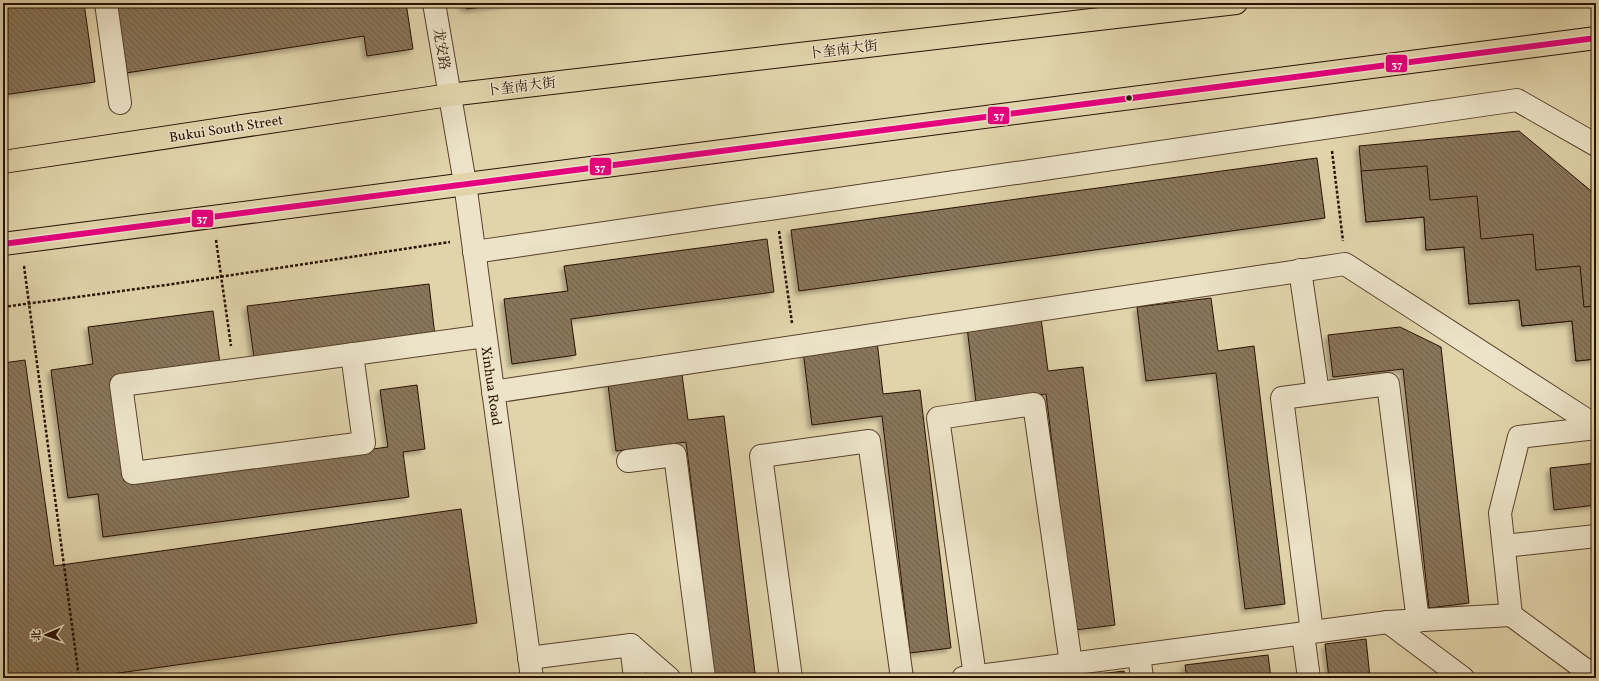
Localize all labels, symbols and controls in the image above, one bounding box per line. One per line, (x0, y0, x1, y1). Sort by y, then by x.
street label: 龙安路 (428, 27, 453, 71)
street label: 卜奎南大街 (807, 37, 879, 64)
line badge: 37 (1385, 54, 1408, 73)
text: 37 (1392, 58, 1402, 73)
street label: 卜奎南大街 (485, 74, 557, 101)
unlabelled marker (1124, 93, 1134, 103)
line badge: 37 (987, 106, 1010, 125)
text: 37 (994, 109, 1004, 124)
street label: Bukui South Street (168, 111, 285, 148)
line badge: 37 (589, 157, 612, 176)
text: 37 (595, 161, 605, 176)
line badge: 37 (191, 209, 214, 228)
text: 37 (197, 212, 207, 227)
street label: Xinhua Road (476, 346, 505, 427)
north arrow (26, 615, 66, 655)
text: 北 (30, 630, 45, 641)

